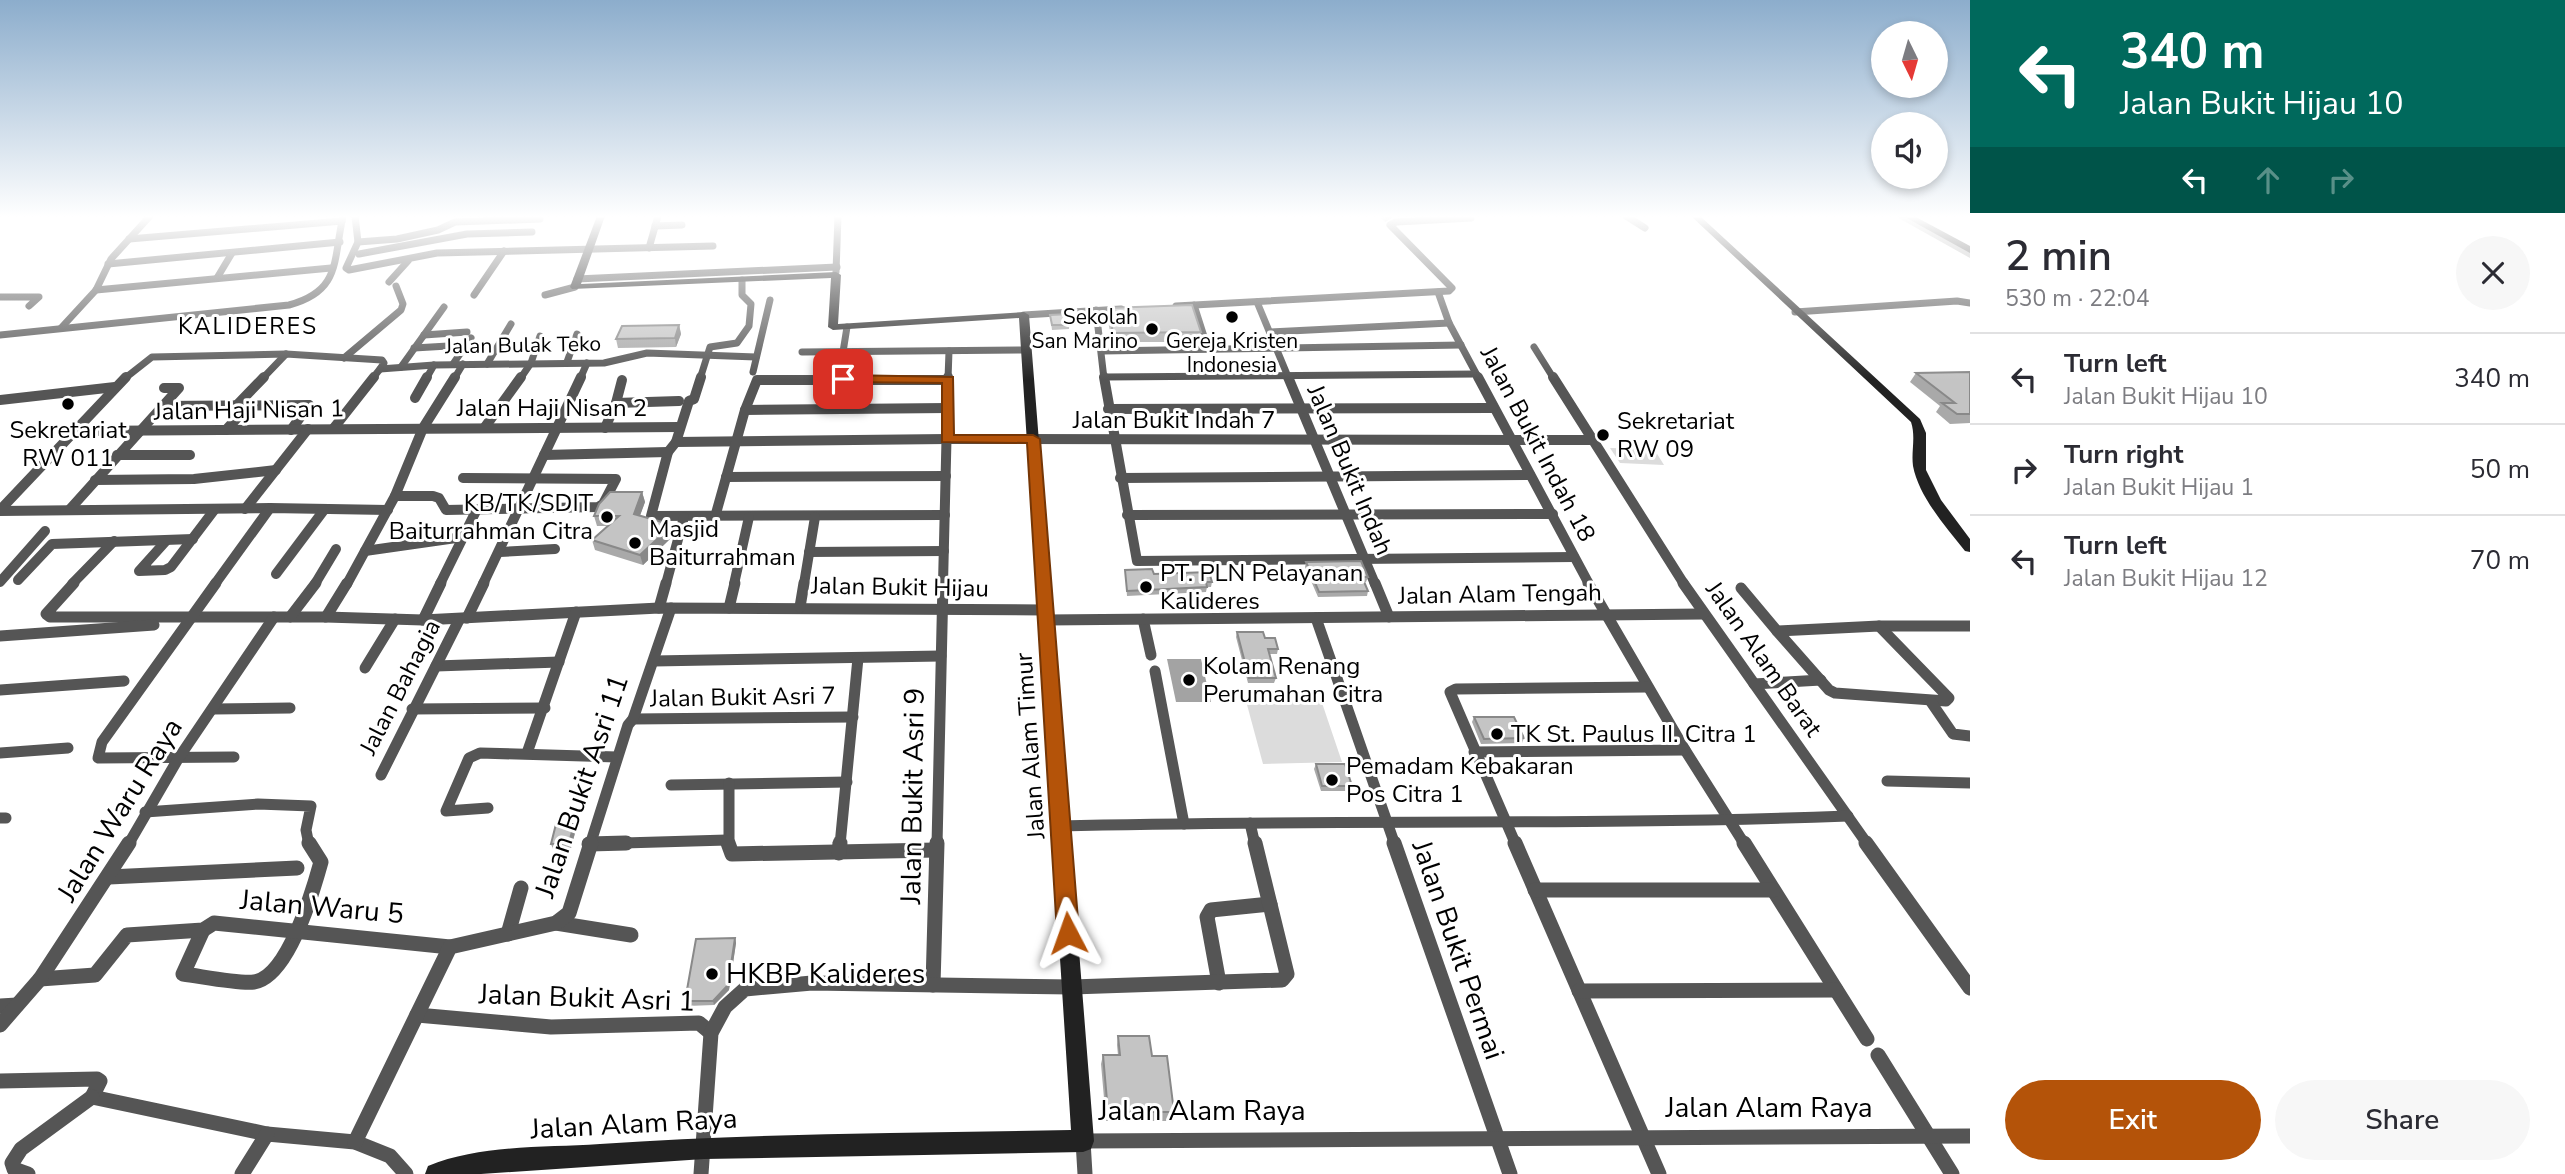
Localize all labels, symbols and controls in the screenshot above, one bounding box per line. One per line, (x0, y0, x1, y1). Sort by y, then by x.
text: 340 m (2120, 18, 2264, 85)
north arrow (1871, 21, 1948, 98)
map controls (1871, 21, 1948, 189)
icon: left (2005, 28, 2096, 119)
text: Jalan Bukit Hijau 10 (2120, 82, 2403, 125)
button: sound (1871, 112, 1948, 189)
icon: left (2176, 161, 2214, 199)
icon: ahead (2249, 161, 2287, 199)
icon: right (2322, 161, 2360, 199)
text: 2 min (2005, 228, 2112, 285)
button: close (2456, 236, 2530, 310)
text: 530 m · 22:04 (2005, 283, 2150, 314)
place label: Sekolah San Marino (1032, 303, 1138, 355)
marker: Gereja Kristen Indonesia (1224, 309, 1240, 325)
district label: KALIDERES (178, 311, 318, 342)
marker: Sekolah San Marino (1144, 321, 1160, 337)
place label: Gereja Kristen Indonesia (1166, 327, 1298, 379)
street label: Jalan Bulak Teko (444, 330, 601, 360)
street label: Jalan Bukit Indah 18 (1472, 340, 1603, 547)
text: Turn left (2064, 346, 2167, 381)
pin (813, 349, 873, 409)
icon: arrive (824, 360, 862, 398)
icon: left (2005, 360, 2043, 398)
text: 340 m (2454, 361, 2530, 396)
street label: Jalan Bukit Indah (1299, 379, 1400, 560)
text: Jalan Bukit Hijau 10 (2064, 381, 2268, 412)
street label: Jalan Haji Nisan 1 (153, 392, 344, 428)
street label: Jalan Haji Nisan 2 (456, 392, 647, 424)
marker: Sekretariat RW 011 (60, 396, 76, 412)
street label: Jalan Bukit Indah 7 (1072, 404, 1275, 436)
place label: Sekretariat RW 09 (1617, 405, 1735, 465)
place label: Sekretariat RW 011 (9, 414, 127, 474)
marker: Sekretariat RW 09 (1595, 427, 1611, 443)
text: Turn right (2064, 437, 2183, 472)
icon: right (2005, 451, 2043, 489)
text: 50 m (2470, 452, 2530, 487)
text: Jalan Bukit Hijau 1 (2064, 472, 2254, 503)
place label: KB/TK/SDIT Baiturrahman Citra (389, 487, 594, 547)
marker: KB/TK/SDIT Baiturrahman Citra (599, 509, 615, 525)
place label: Masjid Baiturrahman (649, 513, 796, 573)
text: Turn left (2064, 528, 2167, 563)
marker: Masjid Baiturrahman (627, 535, 643, 551)
icon: left (2005, 542, 2043, 580)
text: 70 m (2470, 543, 2530, 578)
place label: PT. PLN Pelayanan Kalideres (1160, 557, 1363, 617)
text: Jalan Bukit Hijau 12 (2064, 563, 2268, 594)
street label: Jalan Bukit Hijau (810, 569, 989, 605)
street label: Jalan Alam Barat (1698, 574, 1830, 743)
street label: Jalan Alam Tengah (1397, 576, 1602, 612)
marker: PT. PLN Pelayanan Kalideres (1138, 579, 1154, 595)
street label: Jalan Bahagia (352, 614, 448, 761)
place label: Kolam Renang Perumahan Citra (1203, 650, 1383, 710)
street label: Jalan Alam Timur (1007, 651, 1053, 841)
street label: Jalan Bukit Asri 11 (526, 670, 638, 903)
marker: Kolam Renang Perumahan Citra (1181, 672, 1197, 688)
street label: Jalan Bukit Asri 7 (649, 679, 836, 715)
street label: Jalan Bukit Asri 9 (892, 687, 934, 906)
street label: Jalan Waru Raya (48, 711, 192, 910)
place label: TK St. Paulus II. Citra 1 (1511, 718, 1757, 750)
marker: TK St. Paulus II. Citra 1 (1489, 726, 1505, 742)
place label: Pemadam Kebakaran Pos Citra 1 (1346, 750, 1574, 810)
marker: Pemadam Kebakaran Pos Citra 1 (1324, 772, 1340, 788)
street label: Jalan Bukit Permai (1402, 834, 1513, 1065)
street label: Jalan Waru 5 (238, 881, 405, 933)
position arrow (1031, 896, 1105, 970)
place label: HKBP Kalideres (726, 955, 925, 993)
marker: HKBP Kalideres (704, 966, 720, 982)
street label: Jalan Bukit Asri 1 (477, 975, 696, 1021)
button: Exit (2005, 1080, 2261, 1160)
button: Share (2275, 1080, 2530, 1160)
street label: Jalan Alam Raya (1664, 1089, 1873, 1127)
street label: Jalan Alam Raya (1097, 1092, 1306, 1130)
street label: Jalan Alam Raya (529, 1100, 738, 1148)

